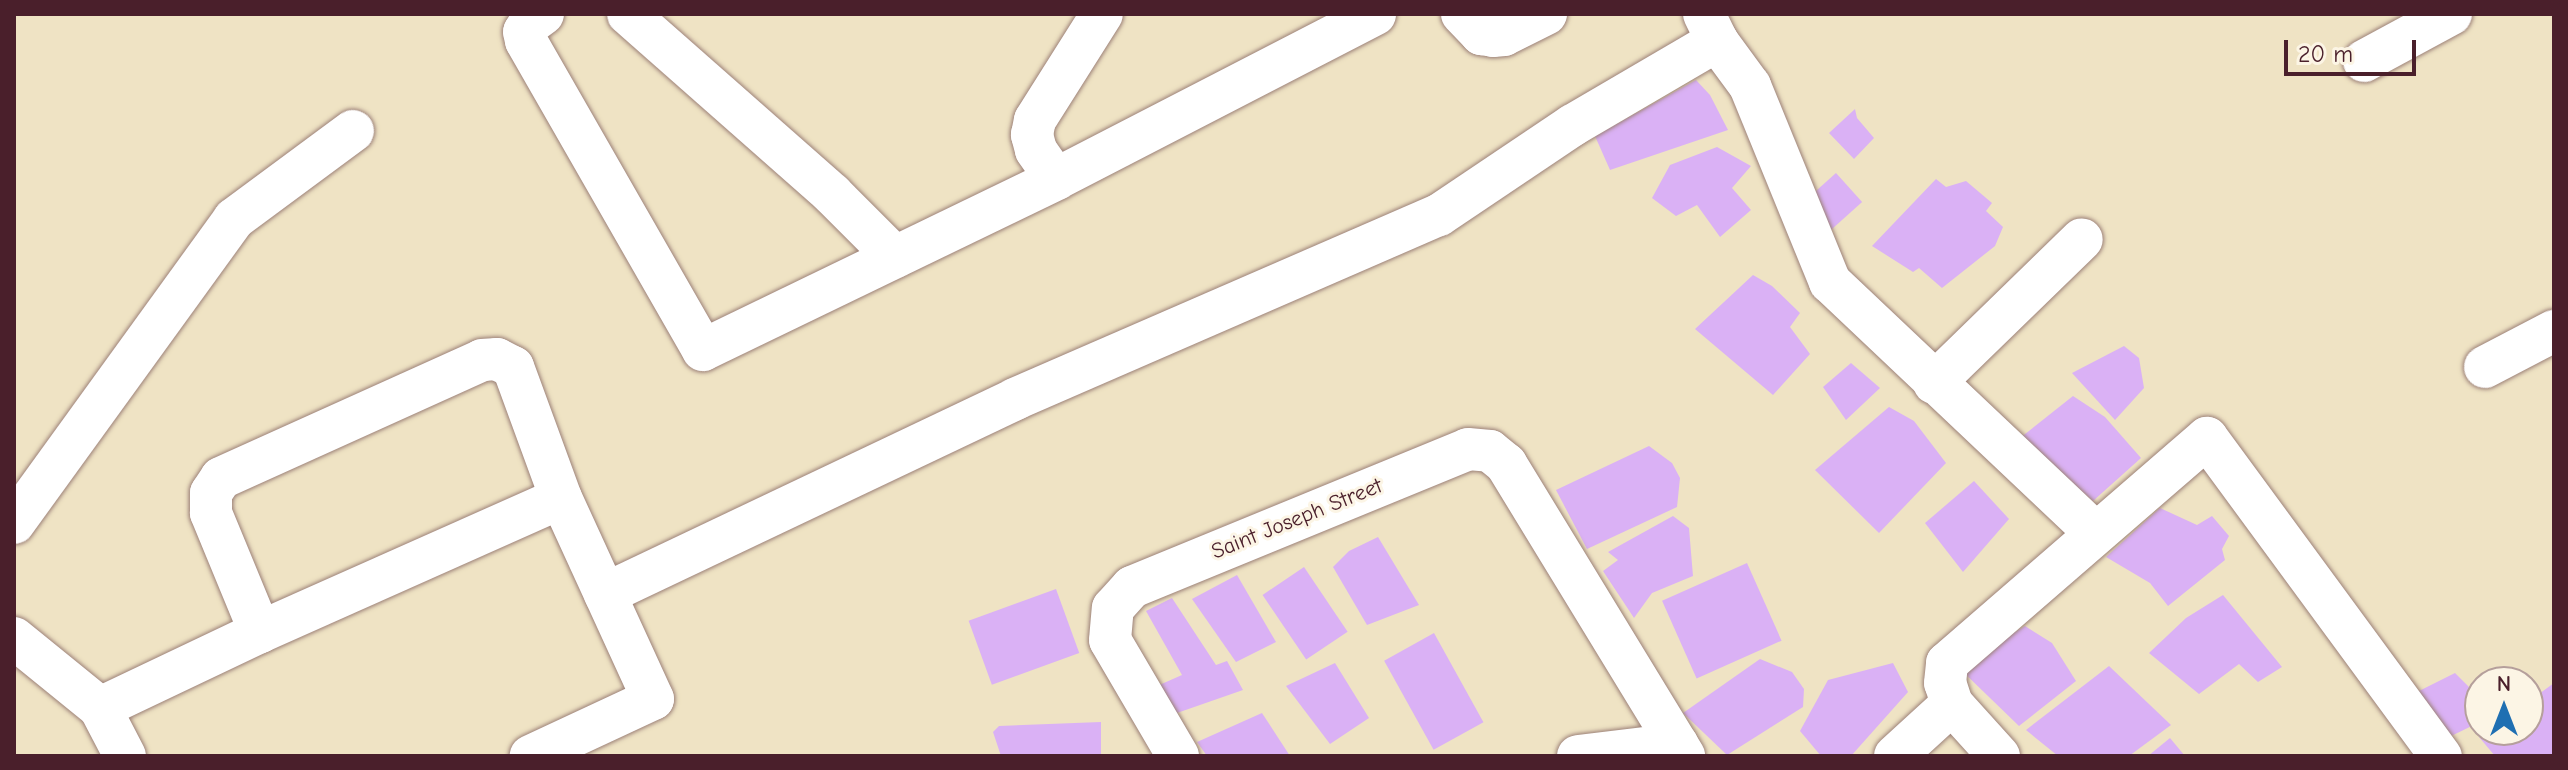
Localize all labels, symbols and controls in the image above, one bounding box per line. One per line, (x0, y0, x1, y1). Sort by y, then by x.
scale bar (2288, 24, 2420, 74)
text: 20 m (2298, 40, 2353, 68)
street label: Saint Joseph Street (1208, 473, 1386, 565)
north arrow (2464, 666, 2544, 746)
text: N (2497, 671, 2511, 697)

